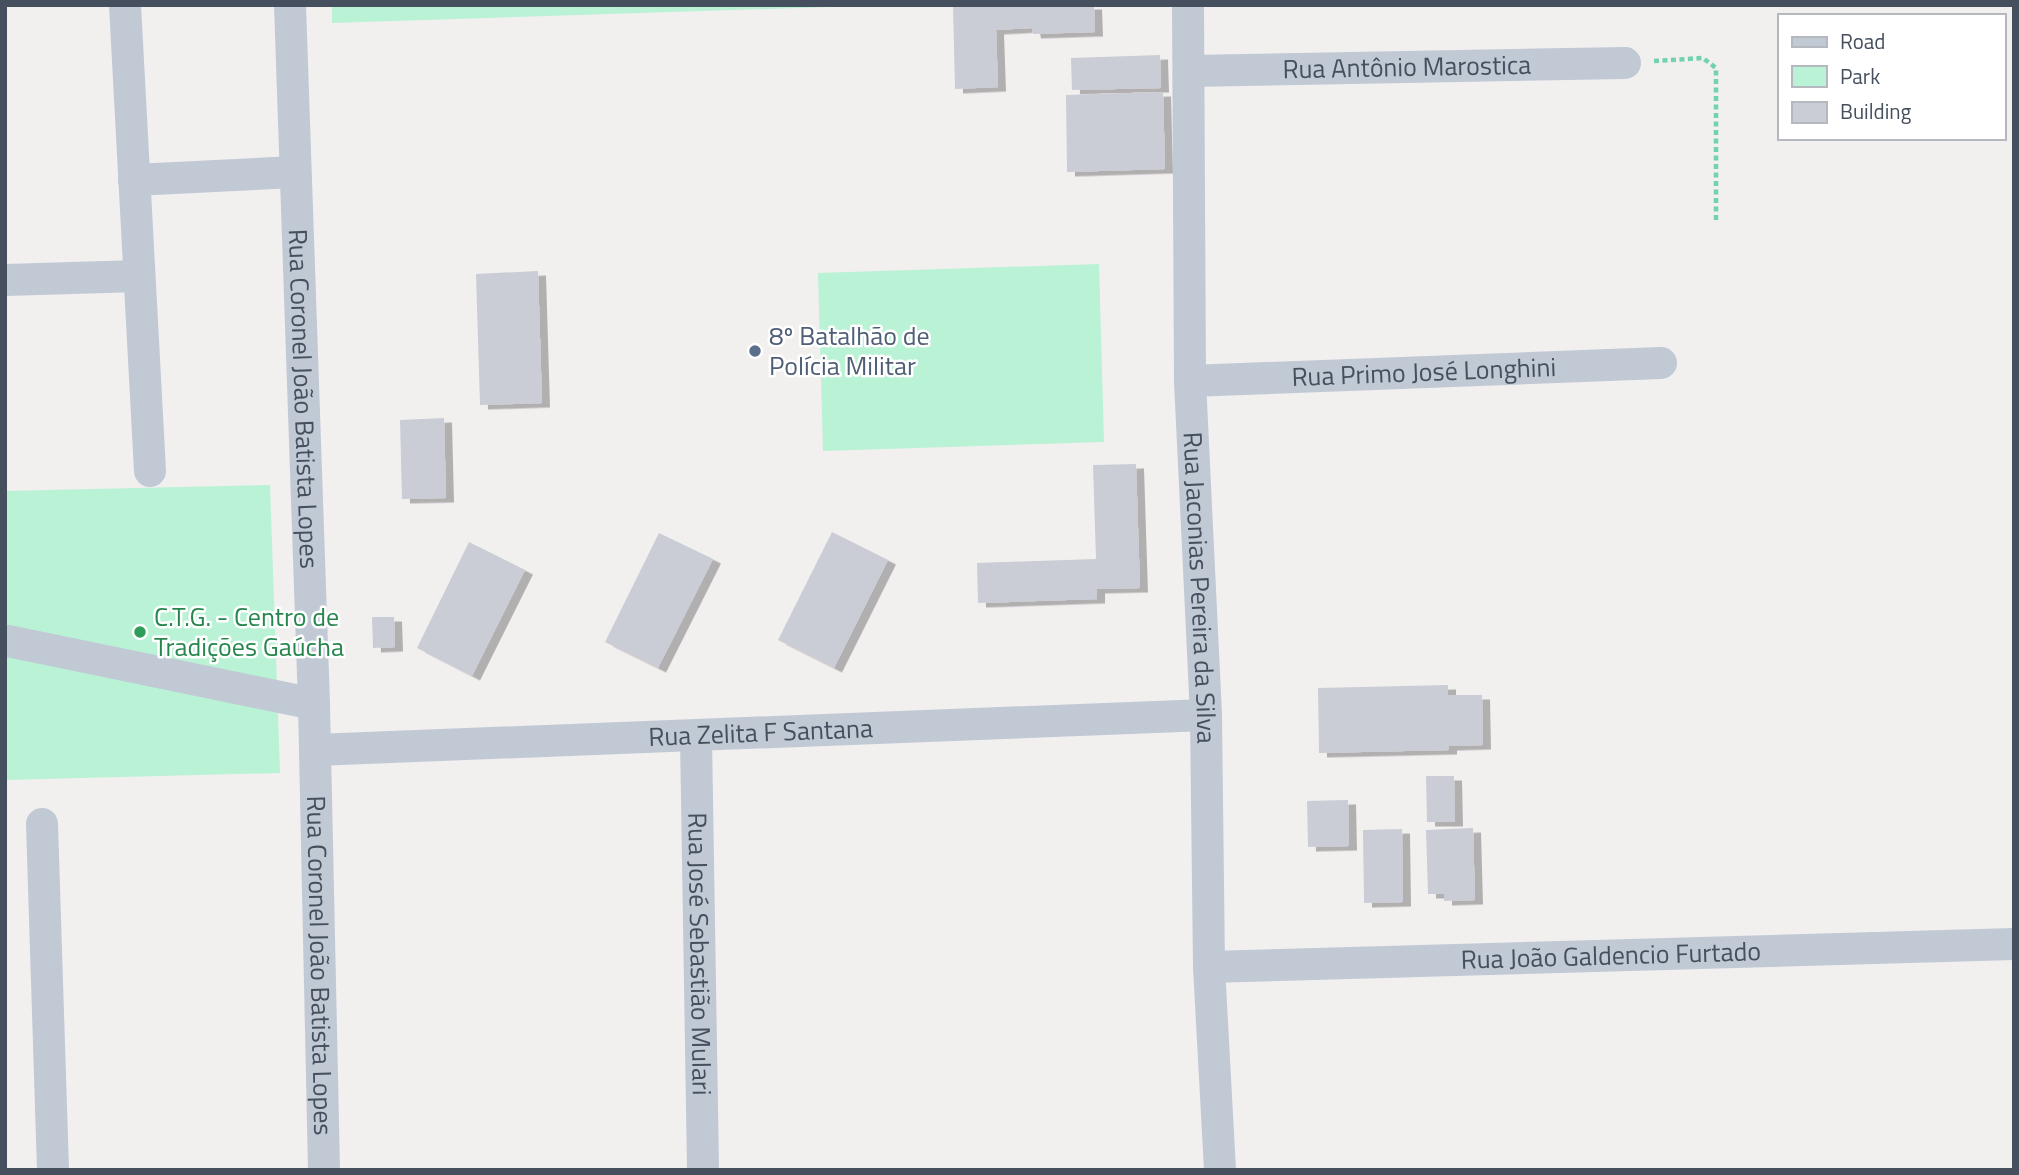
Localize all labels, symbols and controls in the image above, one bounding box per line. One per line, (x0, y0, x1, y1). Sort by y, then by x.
legend (1778, 14, 2005, 140)
text: Road (1840, 25, 1885, 57)
street label: Rua Antônio Marostica (1282, 45, 1532, 88)
text: Park (1840, 60, 1880, 92)
text: Building (1840, 95, 1912, 127)
street label: Rua Coronel João Batista Lopes (279, 228, 329, 569)
place label: 8º Batalhão de Polícia Militar (769, 316, 930, 385)
marker: 8º Batalhão de Polícia Militar (747, 343, 763, 359)
street label: Rua Primo José Longhini (1291, 347, 1557, 396)
street label: Rua Jaconias Pereira da Silva (1173, 431, 1226, 744)
place label: C.T.G. - Centro de Tradições Gaúcha (154, 597, 344, 666)
marker: C.T.G. - Centro de Tradições Gaúcha (132, 624, 148, 640)
street label: Rua Zelita F Santana (648, 708, 874, 756)
street label: Rua Coronel João Batista Lopes (297, 795, 343, 1136)
street label: Rua José Sebastião Mulari (678, 812, 722, 1096)
street label: Rua João Galdencio Furtado (1460, 931, 1761, 979)

